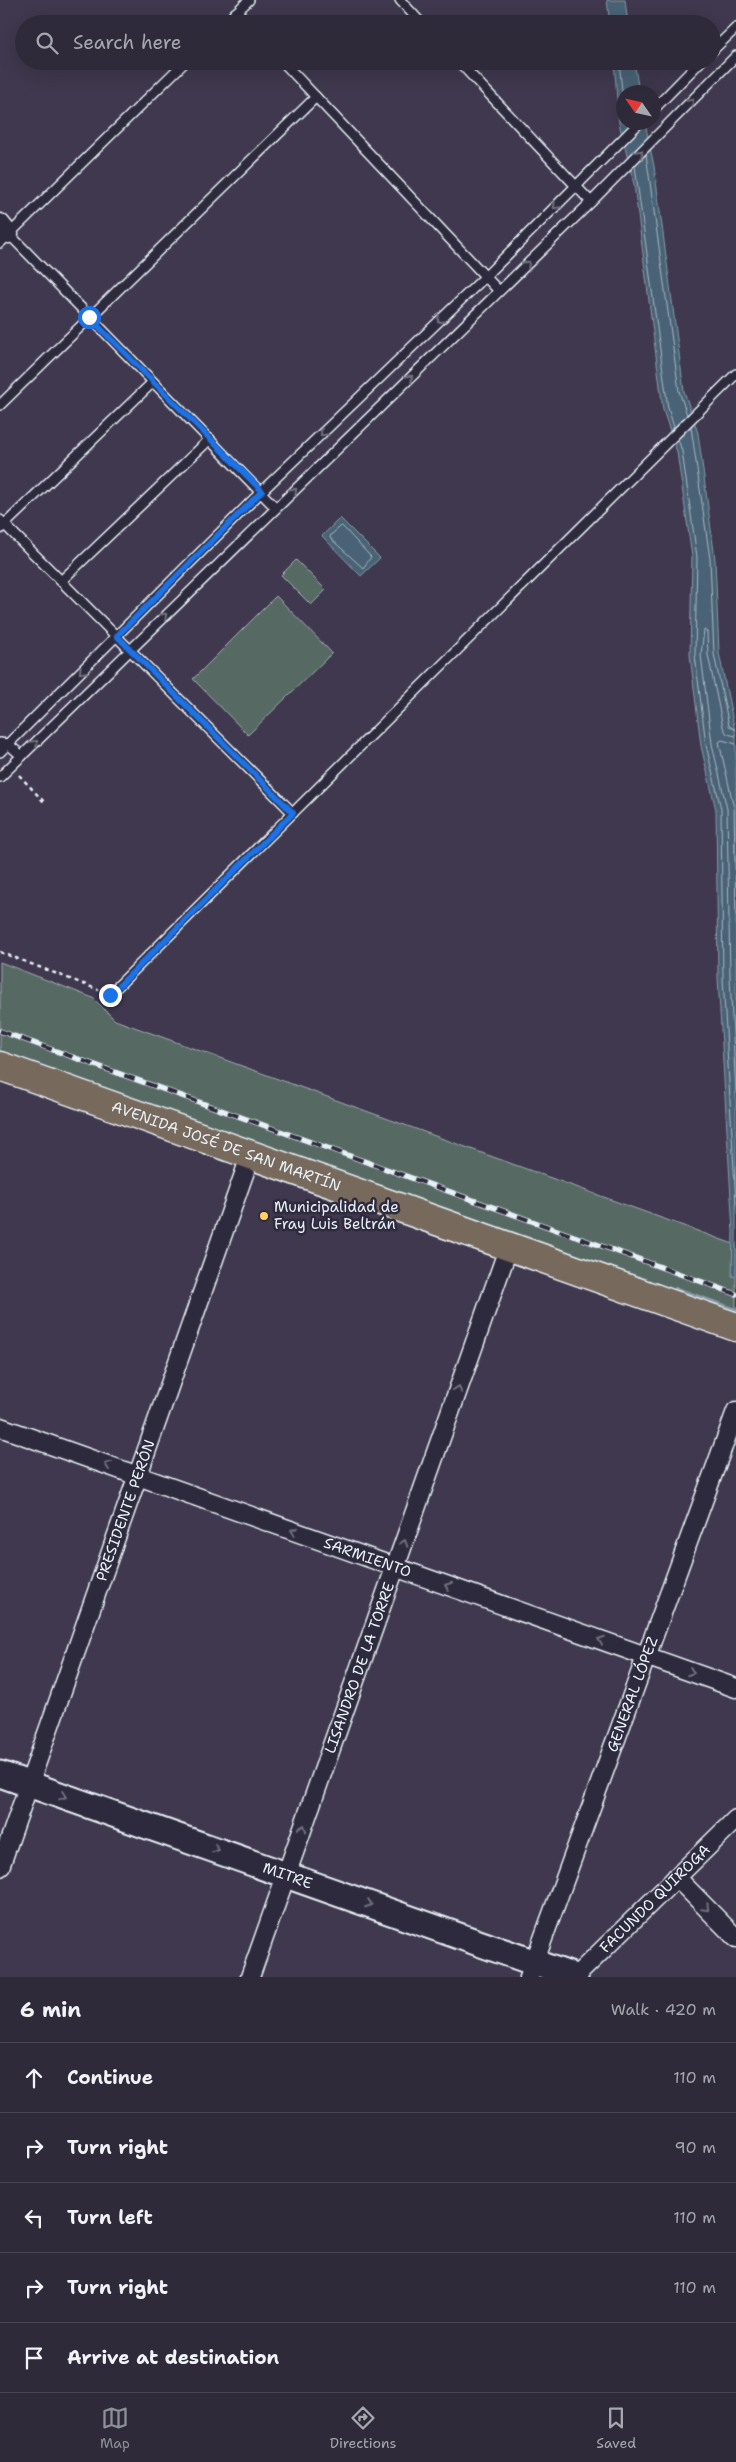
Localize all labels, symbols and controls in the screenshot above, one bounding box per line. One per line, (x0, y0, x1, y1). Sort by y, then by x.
search box (15, 15, 721, 70)
icon: search (33, 29, 61, 57)
text: Search here (73, 30, 182, 55)
north arrow (616, 85, 661, 130)
one-way arrow (685, 98, 694, 107)
one-way arrow (634, 150, 643, 159)
one-way arrow (553, 201, 562, 210)
one-way arrow (521, 261, 530, 270)
route start (78, 306, 101, 329)
one-way arrow (437, 314, 446, 323)
one-way arrow (405, 375, 414, 384)
one-way arrow (320, 427, 329, 436)
one-way arrow (288, 488, 297, 497)
one-way arrow (159, 613, 168, 622)
one-way arrow (79, 665, 88, 674)
one-way arrow (29, 740, 38, 749)
route end (99, 984, 122, 1007)
street label: AVENIDA JOSÉ DE SAN MARTÍN (109, 1096, 343, 1196)
place label: Municipalidad de Fray Luis Beltrán (274, 1197, 399, 1234)
marker: Municipalidad de Fray Luis Beltrán (258, 1210, 270, 1222)
one-way arrow (452, 1386, 462, 1394)
street label: PRESIDENTE PERÓN (91, 1437, 160, 1584)
one-way arrow (105, 1461, 113, 1471)
one-way arrow (291, 1527, 299, 1537)
street label: SARMIENTO (321, 1533, 414, 1582)
one-way arrow (398, 1539, 408, 1547)
street label: LISANDRO DE LA TORRE (320, 1579, 399, 1756)
one-way arrow (444, 1581, 452, 1591)
street label: GENERAL LÓPEZ (602, 1634, 663, 1755)
one-way arrow (597, 1636, 605, 1646)
one-way arrow (687, 1666, 695, 1676)
one-way arrow (58, 1790, 66, 1800)
one-way arrow (297, 1824, 307, 1833)
street label: FACUNDO QUIROGA (595, 1840, 715, 1957)
one-way arrow (211, 1843, 220, 1853)
street label: MITRE (260, 1858, 315, 1893)
one-way arrow (365, 1898, 373, 1908)
one-way arrow (700, 1902, 709, 1911)
text: 6 min (20, 1996, 81, 2024)
text: Walk · 420 m (611, 1999, 716, 2020)
icon: ahead (20, 2064, 48, 2092)
text: Continue (67, 2065, 153, 2090)
text: 110 m (673, 2067, 716, 2088)
icon: right (20, 2134, 48, 2162)
text: Turn right (67, 2135, 168, 2160)
text: 90 m (675, 2137, 716, 2158)
icon: left (20, 2204, 48, 2232)
text: Turn left (67, 2205, 153, 2230)
text: 110 m (673, 2207, 716, 2228)
icon: right (20, 2274, 48, 2302)
text: Turn right (67, 2275, 168, 2300)
text: 110 m (673, 2277, 716, 2298)
icon: arrive (20, 2344, 48, 2372)
text: Arrive at destination (67, 2345, 279, 2370)
tab: Map (100, 2404, 130, 2452)
tab: Directions (330, 2404, 396, 2452)
tab: Saved (596, 2404, 636, 2452)

